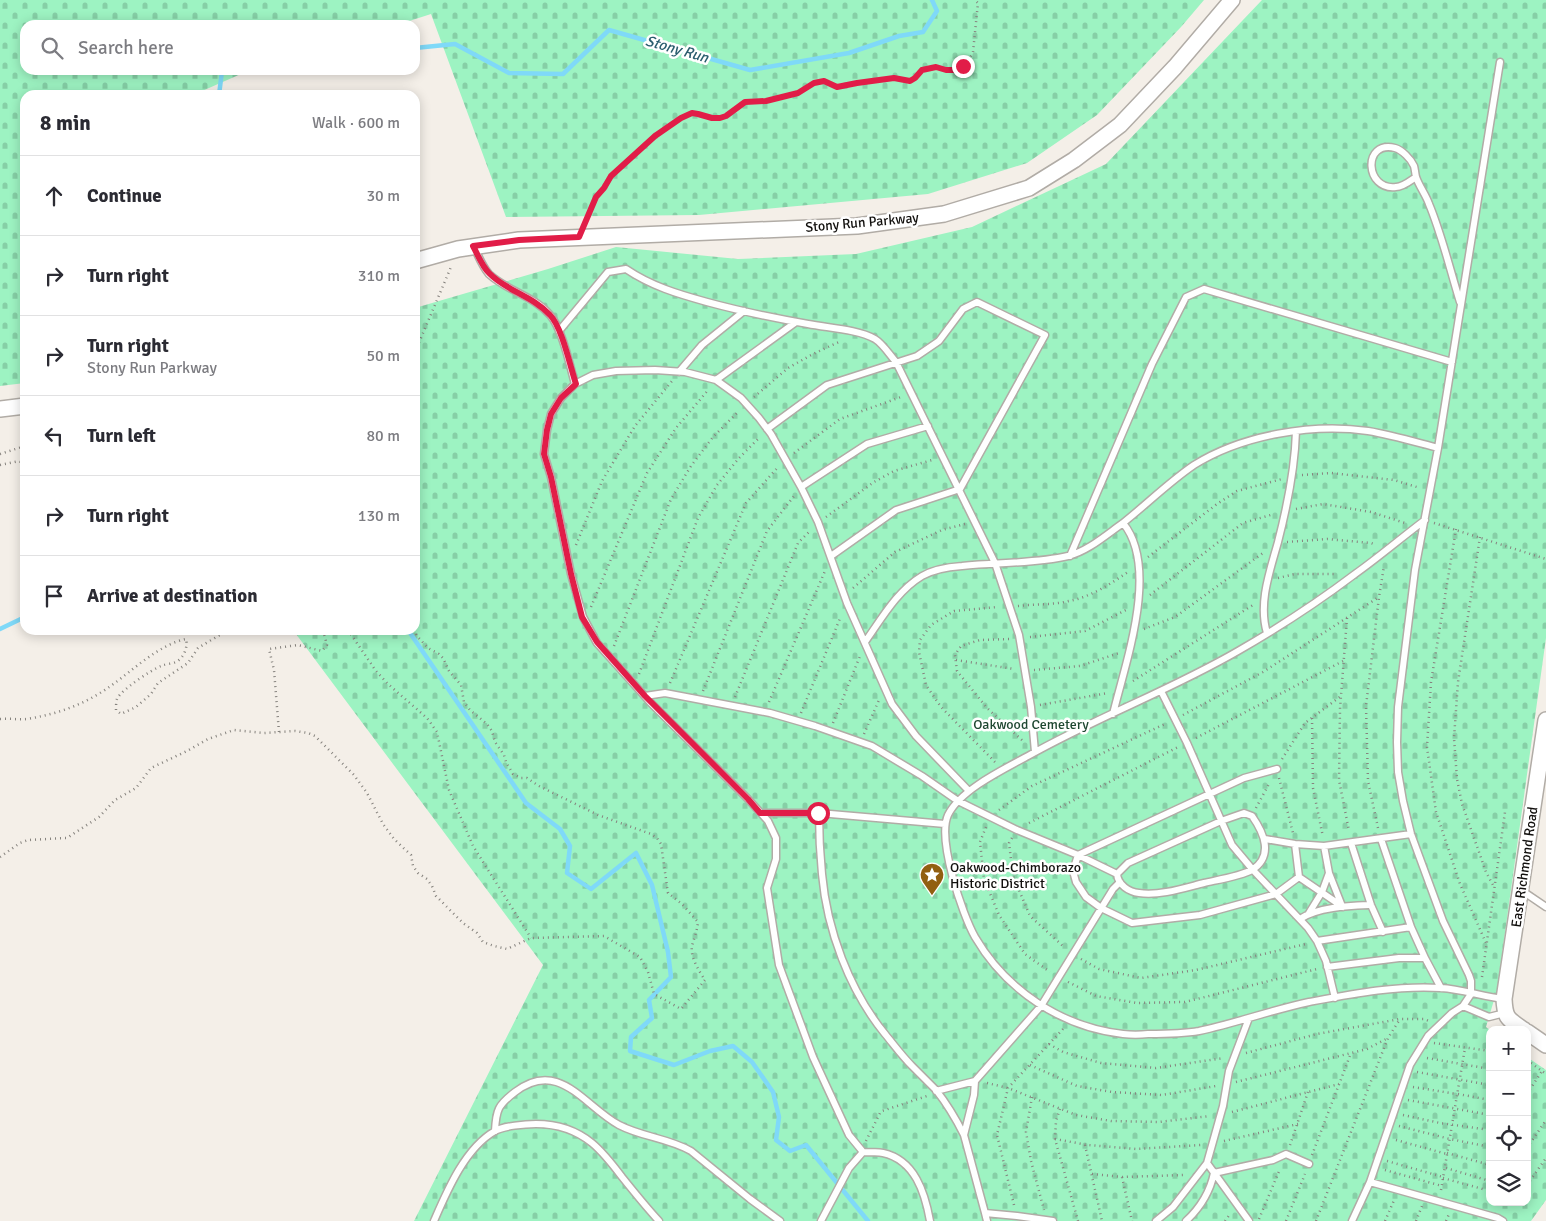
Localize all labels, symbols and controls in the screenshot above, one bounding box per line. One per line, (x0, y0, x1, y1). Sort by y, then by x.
search box (20, 20, 420, 75)
water label: Stony Run (643, 31, 711, 67)
icon: search (38, 34, 66, 62)
text: Search here (78, 36, 174, 60)
route end (952, 55, 975, 78)
text: 8 min (40, 110, 91, 136)
text: Walk · 600 m (312, 113, 400, 133)
icon: ahead (40, 182, 68, 210)
text: Continue (87, 184, 162, 208)
text: 30 m (366, 186, 400, 206)
street label: Stony Run Parkway (805, 209, 920, 236)
icon: right (40, 262, 68, 290)
text: Turn right (87, 264, 169, 288)
text: 310 m (358, 266, 400, 286)
text: Turn right (87, 334, 169, 358)
icon: right (40, 342, 68, 370)
text: 50 m (366, 346, 400, 366)
text: Stony Run Parkway (87, 358, 217, 378)
icon: left (40, 422, 68, 450)
text: Turn left (87, 424, 156, 448)
text: 80 m (366, 426, 400, 446)
icon: right (40, 502, 68, 530)
text: Turn right (87, 504, 169, 528)
text: 130 m (358, 506, 400, 526)
icon: arrive (40, 582, 68, 610)
text: Arrive at destination (87, 584, 258, 608)
park label: Oakwood Cemetery (973, 716, 1089, 733)
route start (807, 802, 830, 825)
street label: East Richmond Road (1508, 805, 1541, 929)
place label: Oakwood-Chimborazo Historic District (950, 859, 1081, 892)
place icon: Oakwood-Chimborazo Historic District (919, 862, 945, 896)
map controls (1486, 1026, 1531, 1206)
button: + (1486, 1026, 1531, 1071)
button: − (1486, 1071, 1531, 1116)
button: locate (1486, 1116, 1531, 1161)
button: layers (1486, 1161, 1531, 1206)

